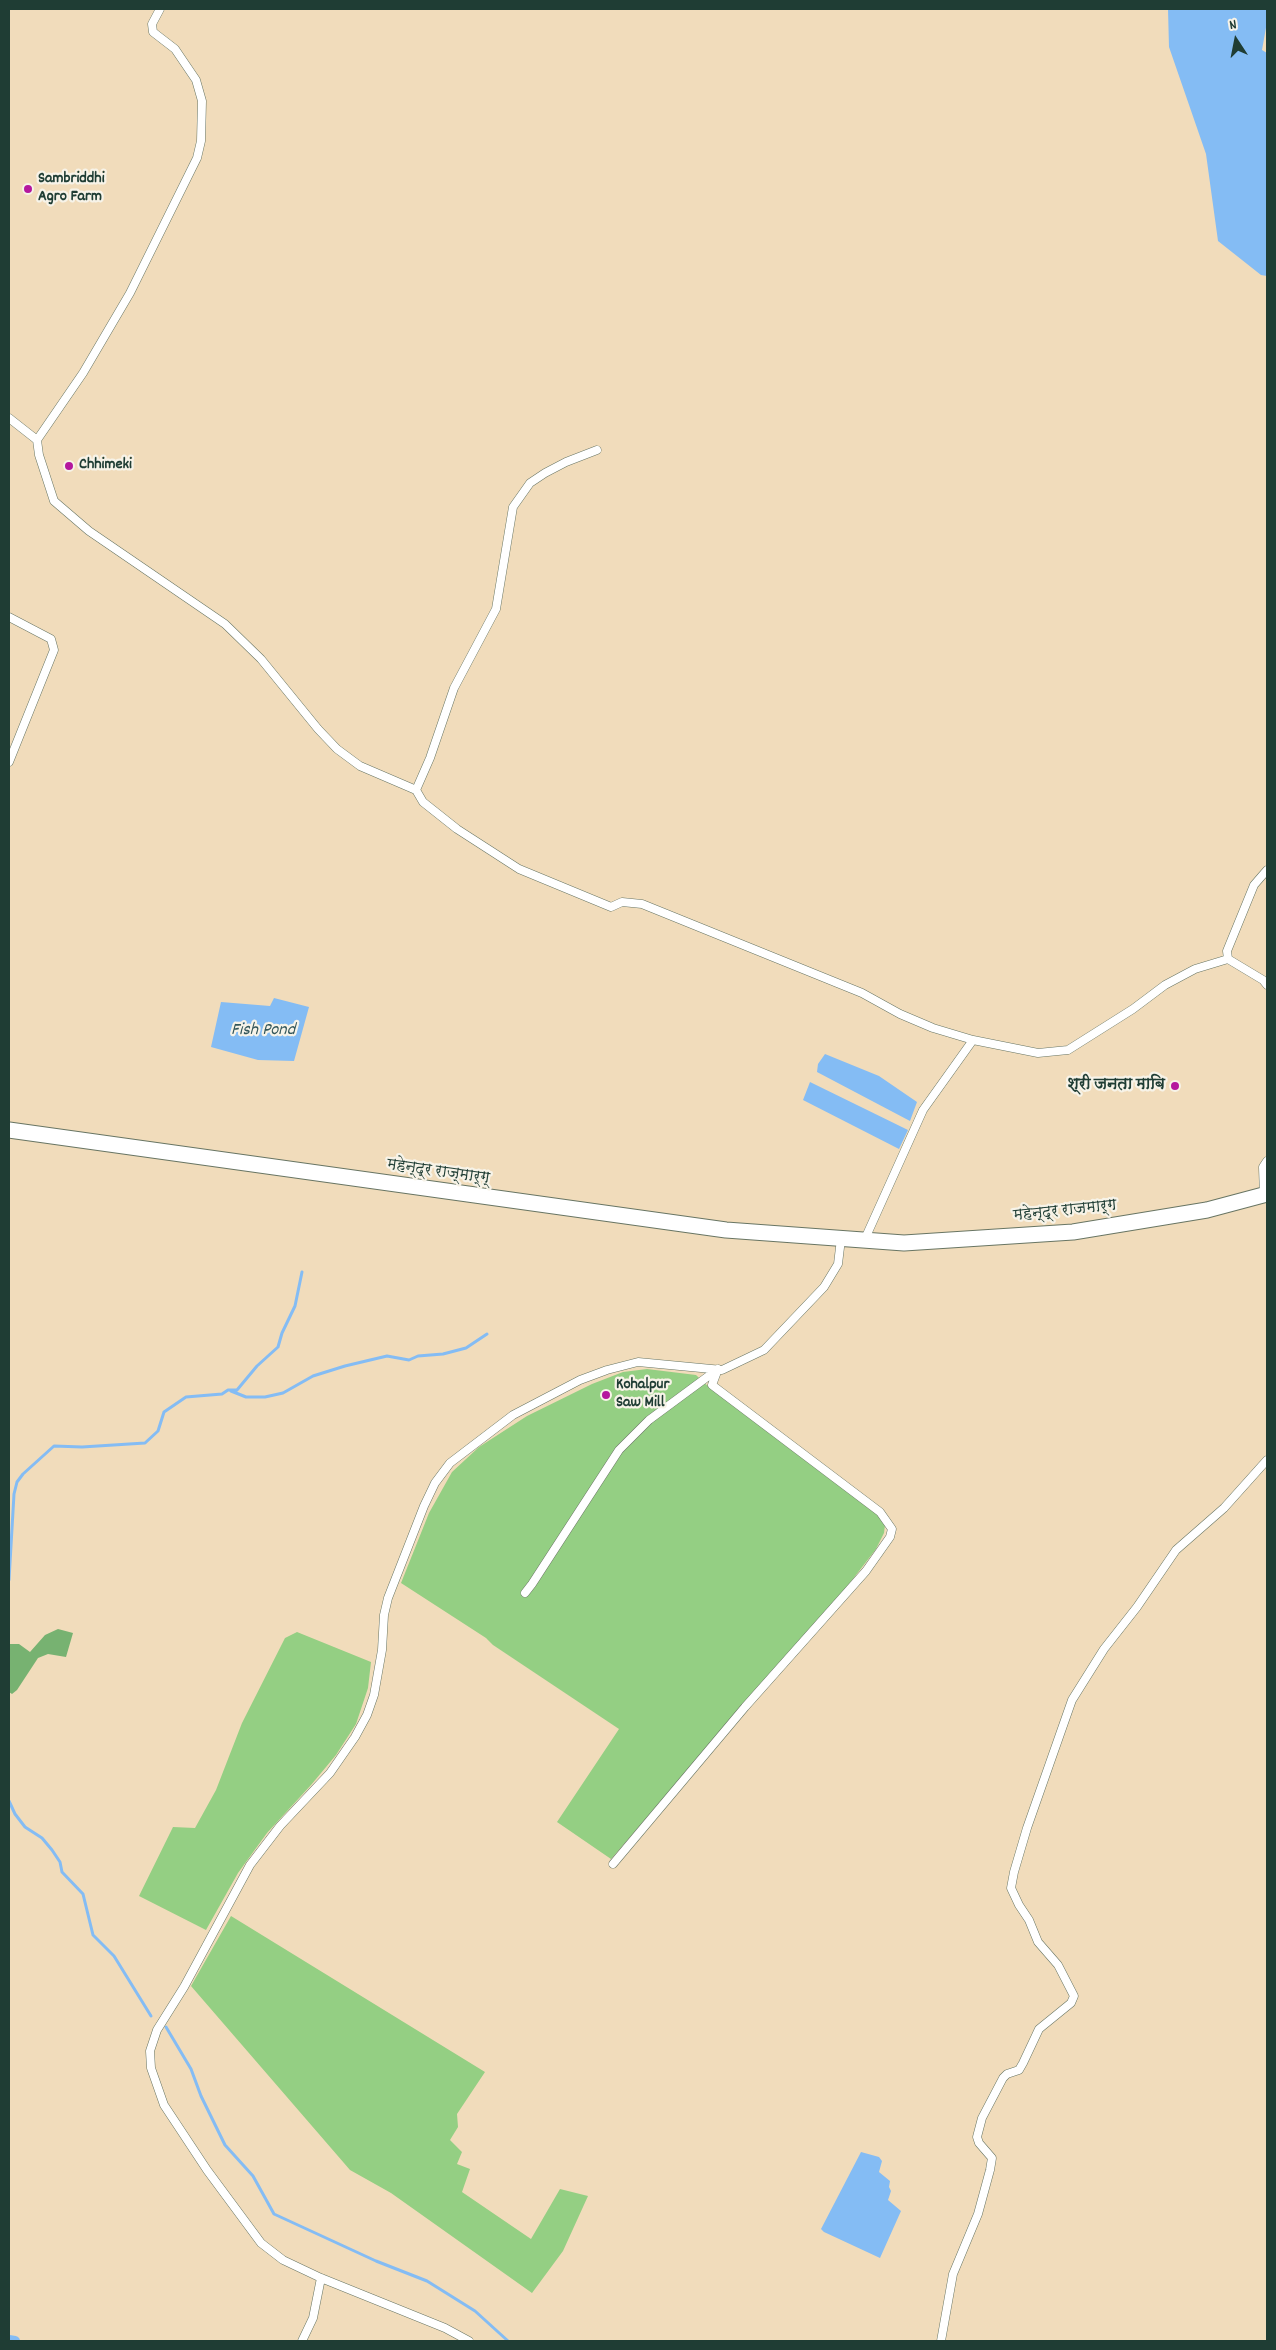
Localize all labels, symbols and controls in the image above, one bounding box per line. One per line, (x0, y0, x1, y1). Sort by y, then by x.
north arrow (1211, 15, 1261, 65)
text: N (1228, 15, 1238, 36)
place label: Sambriddhi Agro Farm (38, 170, 105, 208)
marker: Sambriddhi Agro Farm (22, 183, 34, 195)
place label: Chhimeki (79, 456, 132, 476)
marker: Chhimeki (63, 460, 75, 472)
water label: Fish Pond (231, 1021, 295, 1043)
place label: श्री जनता माबि (1067, 1076, 1165, 1096)
marker: श्री जनता माबि (1169, 1080, 1181, 1092)
street label: महेन्द्र राज्मार्ग् (385, 1156, 491, 1190)
street label: महेन्द्र राजमार्ग (1013, 1197, 1117, 1227)
place label: Kohalpur Saw Mill (616, 1376, 669, 1414)
marker: Kohalpur Saw Mill (600, 1389, 612, 1401)

